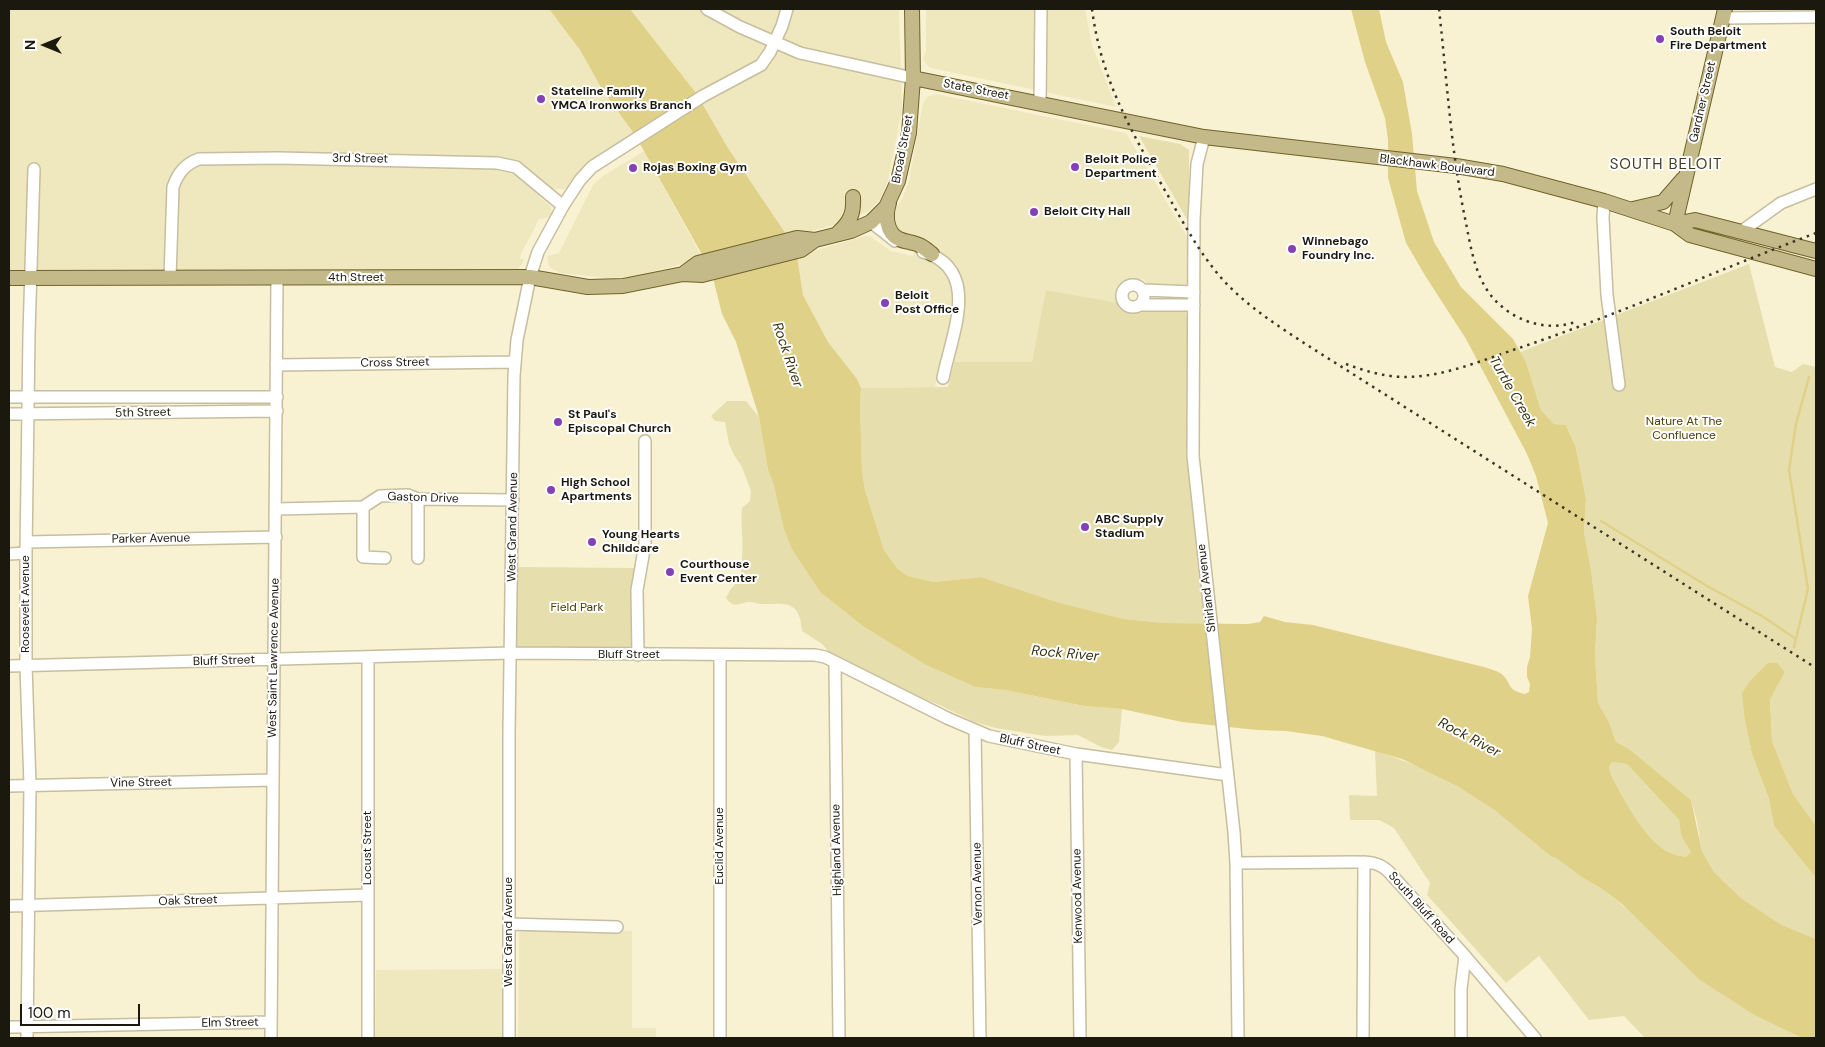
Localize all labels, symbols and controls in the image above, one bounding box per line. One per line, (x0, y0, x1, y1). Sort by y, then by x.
north arrow (20, 20, 70, 70)
place label: South Beloit Fire Department (1670, 25, 1767, 53)
marker: South Beloit Fire Department (1654, 33, 1666, 45)
text: N (21, 40, 39, 50)
street label: Gardner Street (1687, 60, 1719, 144)
street label: State Street (942, 77, 1010, 103)
place label: Stateline Family YMCA Ironworks Branch (551, 85, 692, 113)
marker: Stateline Family YMCA Ironworks Branch (535, 93, 547, 105)
street label: Broad Street (889, 113, 917, 185)
street label: 3rd Street (332, 151, 388, 167)
street label: Blackhawk Boulevard (1379, 152, 1495, 180)
place label: Beloit Police Department (1085, 153, 1157, 181)
district label: SOUTH BELOIT (1608, 156, 1724, 174)
place label: Rojas Boxing Gym (643, 161, 747, 175)
marker: Beloit Police Department (1069, 161, 1081, 173)
marker: Rojas Boxing Gym (627, 162, 639, 174)
place label: Beloit City Hall (1044, 205, 1130, 219)
marker: Beloit City Hall (1028, 206, 1040, 218)
place label: Winnebago Foundry Inc. (1302, 235, 1374, 263)
marker: Winnebago Foundry Inc. (1286, 243, 1298, 255)
street label: 4th Street (328, 271, 384, 285)
place label: Beloit Post Office (895, 289, 959, 317)
marker: Beloit Post Office (879, 297, 891, 309)
water label: Rock River (768, 320, 806, 390)
water label: Turtle Creek (1485, 354, 1539, 430)
street label: Cross Street (360, 355, 430, 371)
street label: 5th Street (115, 405, 171, 421)
place label: St Paul's Episcopal Church (568, 408, 671, 436)
park label: Nature At The Confluence (1646, 415, 1722, 443)
marker: St Paul's Episcopal Church (552, 416, 564, 428)
street label: West Grand Avenue (505, 472, 521, 582)
place label: High School Apartments (561, 476, 632, 504)
marker: High School Apartments (545, 484, 557, 496)
street label: Gaston Drive (387, 490, 459, 506)
place label: ABC Supply Stadium (1095, 513, 1164, 541)
marker: ABC Supply Stadium (1079, 521, 1091, 533)
place label: Young Hearts Childcare (602, 528, 680, 556)
street label: Parker Avenue (112, 531, 190, 547)
marker: Young Hearts Childcare (586, 536, 598, 548)
street label: Shirland Avenue (1194, 543, 1220, 633)
street label: Roosevelt Avenue (19, 555, 33, 653)
place label: Courthouse Event Center (680, 558, 757, 586)
marker: Courthouse Event Center (664, 566, 676, 578)
street label: West Saint Lawrence Avenue (265, 578, 283, 738)
park label: Field Park (550, 601, 604, 615)
water label: Rock River (1030, 643, 1100, 665)
street label: Bluff Street (598, 648, 660, 662)
street label: Bluff Street (193, 653, 255, 669)
water label: Rock River (1435, 715, 1503, 761)
street label: Bluff Street (998, 731, 1062, 759)
street label: Vine Street (110, 775, 172, 791)
street label: Highland Avenue (829, 804, 845, 896)
street label: Euclid Avenue (713, 807, 727, 885)
street label: Locust Street (361, 811, 375, 885)
street label: Vernon Avenue (970, 842, 986, 926)
street label: Kenwood Avenue (1070, 848, 1086, 944)
street label: South Bluff Road (1385, 869, 1457, 947)
street label: West Grand Avenue (502, 877, 516, 987)
street label: Oak Street (158, 893, 218, 909)
scale bar (22, 994, 142, 1026)
text: 100 m (28, 1003, 71, 1023)
street label: Elm Street (201, 1015, 259, 1031)

